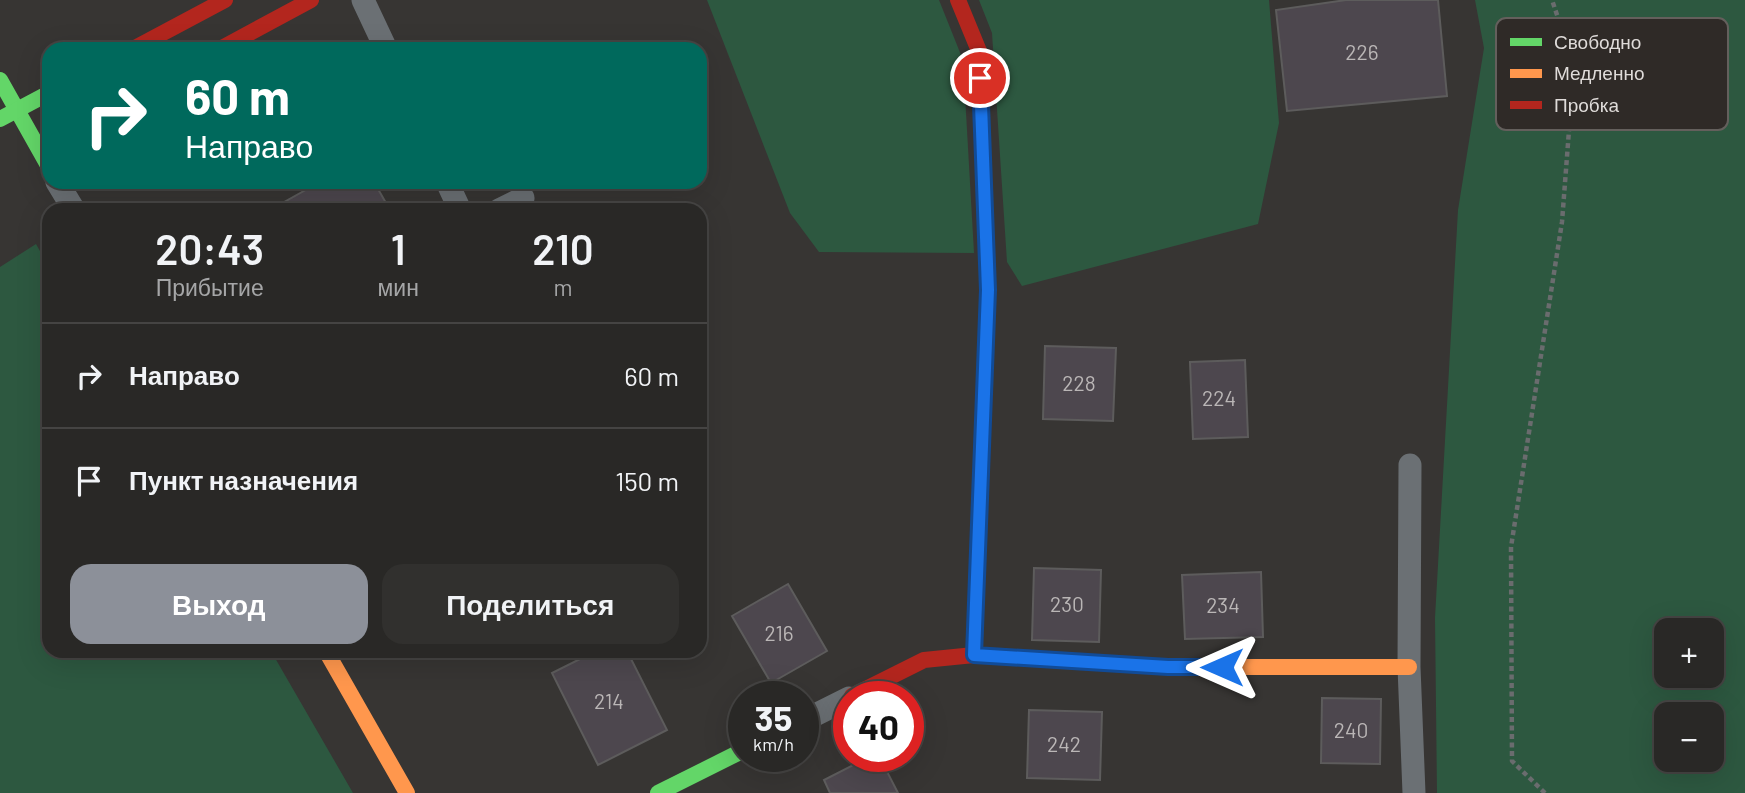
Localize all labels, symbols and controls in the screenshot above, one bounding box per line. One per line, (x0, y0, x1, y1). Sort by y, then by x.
legend (1496, 18, 1728, 130)
text: Свободно (1554, 30, 1641, 53)
house number: 226 (1345, 39, 1379, 64)
pin (950, 48, 1010, 108)
icon: arrive (961, 59, 999, 97)
text: Медленно (1554, 61, 1644, 84)
text: 60 m (185, 66, 290, 125)
icon: right (70, 70, 161, 161)
text: Пробка (1554, 93, 1619, 116)
text: Направо (185, 126, 313, 164)
text: 20:43 (155, 223, 264, 273)
text: 1 (391, 223, 406, 273)
text: 210 (532, 223, 594, 273)
text: Прибытие (156, 273, 264, 301)
text: мин (377, 273, 419, 301)
text: m (553, 273, 572, 301)
icon: right (70, 357, 108, 395)
text: Направо (129, 359, 240, 390)
text: 60 m (624, 360, 679, 391)
house number: 228 (1062, 370, 1096, 395)
house number: 224 (1202, 385, 1236, 410)
icon: arrive (70, 462, 108, 500)
text: Пункт назначения (129, 464, 358, 495)
text: 150 m (615, 465, 679, 496)
button: Выход (70, 564, 368, 644)
button: Поделиться (382, 564, 679, 644)
house number: 230 (1050, 591, 1084, 616)
house number: 234 (1206, 592, 1240, 617)
map controls (1654, 618, 1724, 772)
button: + (1654, 618, 1724, 688)
house number: 216 (764, 620, 794, 645)
position arrow (1185, 630, 1259, 704)
speed limit sign: 40 (833, 681, 924, 772)
house number: 214 (594, 688, 624, 713)
text: 35 (755, 696, 792, 738)
button: − (1654, 702, 1724, 772)
house number: 240 (1334, 717, 1368, 742)
house number: 242 (1047, 731, 1081, 756)
text: km/h (753, 733, 794, 755)

